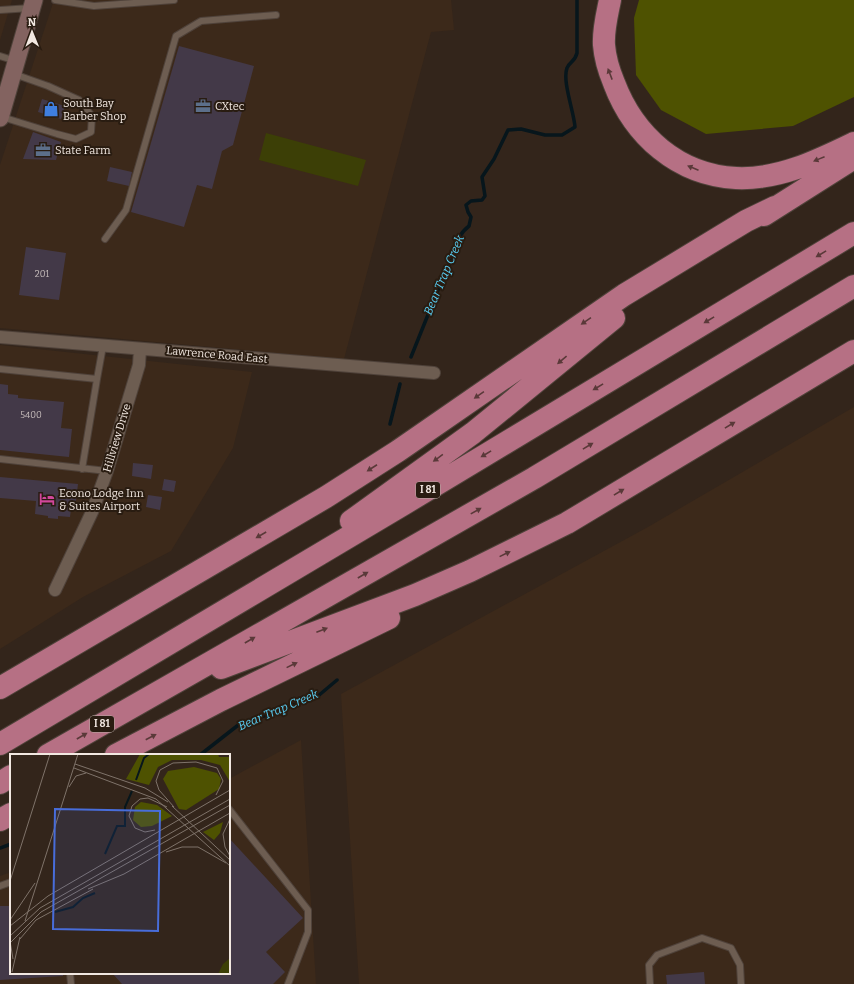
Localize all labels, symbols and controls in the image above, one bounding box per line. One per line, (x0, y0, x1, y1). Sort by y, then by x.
north arrow (12, 12, 52, 52)
text: N (27, 16, 37, 29)
one-way arrow (607, 68, 613, 80)
place label: South Bay Barber Shop (63, 97, 127, 123)
office icon: CXtec (194, 97, 212, 115)
shop icon: South Bay Barber Shop (42, 100, 60, 118)
place label: CXtec (215, 100, 245, 113)
office icon: State Farm (34, 141, 52, 159)
place label: State Farm (55, 144, 111, 157)
one-way arrow (812, 157, 824, 163)
one-way arrow (687, 165, 699, 171)
water label: Bear Trap Creek (421, 232, 467, 317)
one-way arrow (815, 250, 827, 257)
house number: 201 (35, 269, 49, 279)
one-way arrow (581, 317, 591, 325)
one-way arrow (703, 317, 715, 324)
street label: Lawrence Road East (166, 344, 268, 366)
one-way arrow (556, 355, 567, 364)
one-way arrow (592, 384, 604, 391)
one-way arrow (474, 391, 484, 399)
street label: Hillview Drive (100, 402, 134, 474)
house number: 5400 (20, 410, 42, 420)
one-way arrow (724, 422, 736, 429)
one-way arrow (583, 442, 593, 450)
one-way arrow (480, 451, 492, 458)
one-way arrow (433, 454, 443, 462)
one-way arrow (367, 464, 377, 472)
road number: I 81 (416, 482, 440, 498)
place label: Econo Lodge Inn & Suites Airport (59, 487, 144, 513)
one-way arrow (614, 488, 624, 496)
hotel icon: Econo Lodge Inn & Suites Airport (38, 490, 56, 508)
one-way arrow (470, 508, 481, 515)
one-way arrow (255, 532, 267, 539)
one-way arrow (499, 551, 511, 557)
one-way arrow (357, 572, 368, 579)
one-way arrow (316, 626, 328, 632)
one-way arrow (244, 636, 255, 643)
one-way arrow (286, 662, 297, 668)
water label: Bear Trap Creek (236, 687, 321, 733)
road number: I 81 (90, 716, 114, 732)
one-way arrow (76, 732, 88, 739)
one-way arrow (145, 733, 157, 740)
inset map (10, 754, 230, 974)

